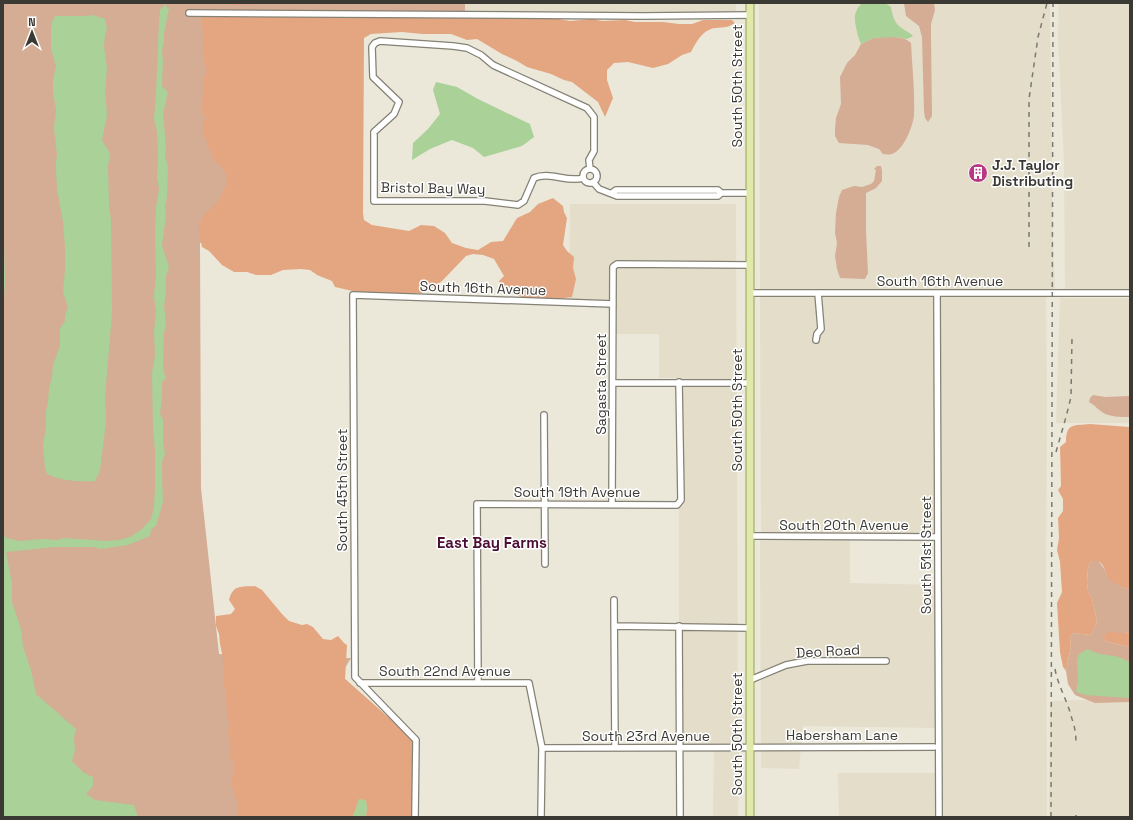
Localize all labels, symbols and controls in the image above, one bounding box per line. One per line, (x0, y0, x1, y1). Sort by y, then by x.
north arrow (12, 12, 52, 52)
text: N (28, 15, 36, 29)
street label: South 50th Street (728, 24, 746, 148)
place label: J.J. Taylor Distributing (992, 156, 1073, 190)
building icon: J.J. Taylor Distributing (967, 162, 989, 184)
street label: Bristol Bay Way (380, 178, 486, 198)
street label: South 16th Avenue (877, 272, 1003, 290)
street label: South 16th Avenue (419, 277, 547, 299)
street label: Sagasta Street (592, 333, 610, 435)
street label: South 50th Street (728, 348, 746, 472)
street label: South 45th Street (333, 429, 351, 551)
street label: South 19th Avenue (514, 483, 640, 501)
street label: South 51st Street (917, 496, 935, 614)
street label: South 20th Avenue (779, 516, 909, 534)
district label: East Bay Farms (437, 533, 547, 552)
street label: Deo Road (795, 640, 861, 662)
street label: South 22nd Avenue (379, 662, 511, 680)
street label: South 50th Street (728, 672, 746, 796)
street label: Habersham Lane (786, 726, 898, 744)
street label: South 23rd Avenue (582, 727, 710, 745)

